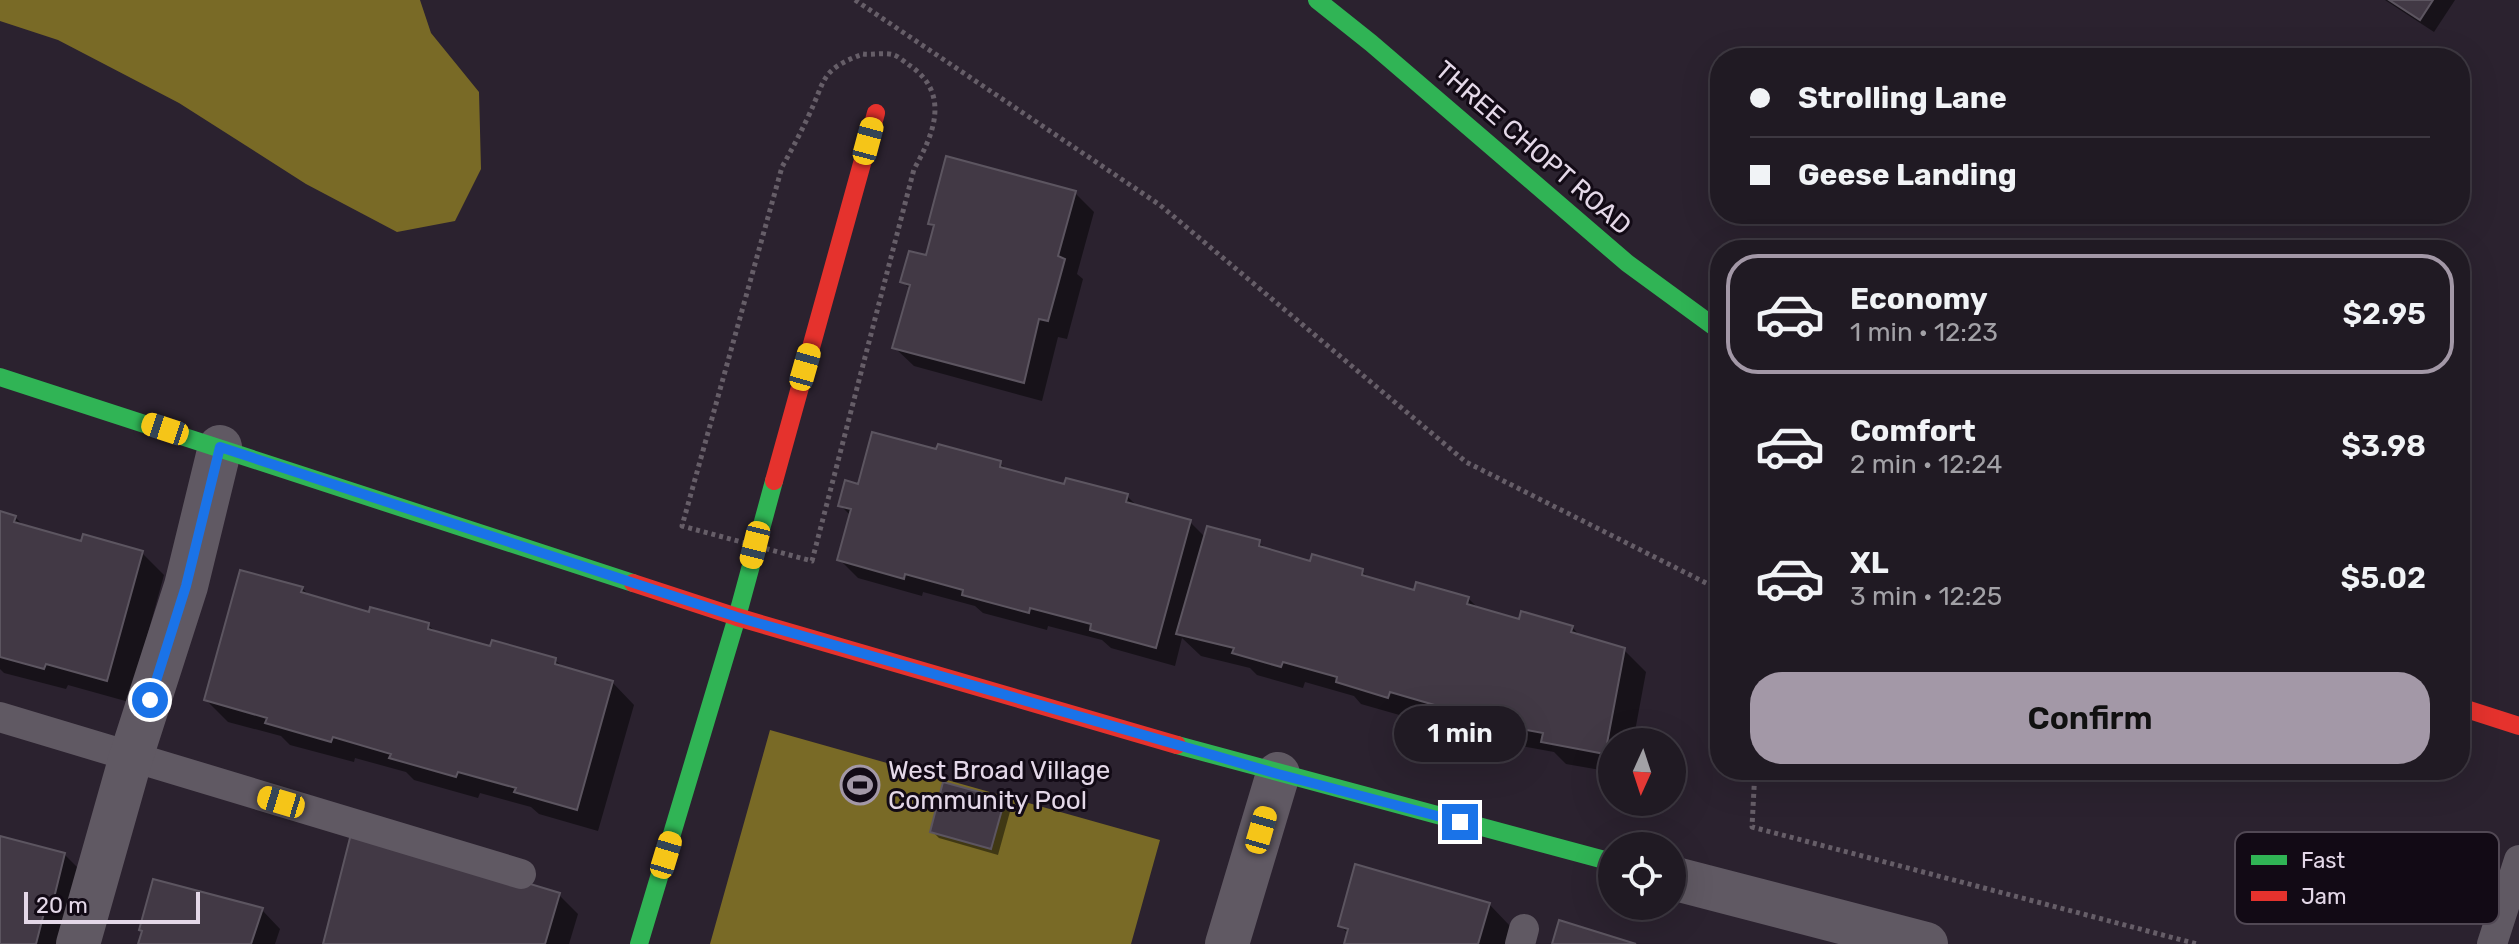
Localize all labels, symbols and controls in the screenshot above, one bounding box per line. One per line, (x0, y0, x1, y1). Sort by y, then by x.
street label: THREE CHOPT ROAD (1429, 55, 1637, 241)
text: Strolling Lane (1798, 80, 2007, 116)
car (850, 115, 886, 167)
text: Geese Landing (1798, 157, 2017, 193)
icon: car (1754, 278, 1826, 350)
text: Economy (1850, 281, 1988, 317)
text: $2.95 (2342, 296, 2426, 332)
text: 1 min · 12:23 (1850, 317, 1998, 348)
car (787, 341, 823, 393)
car (138, 410, 192, 448)
icon: car (1754, 410, 1826, 482)
text: Comfort (1850, 413, 1976, 449)
text: $3.98 (2341, 428, 2426, 464)
text: 2 min · 12:24 (1850, 449, 2002, 480)
car (738, 519, 772, 571)
icon: car (1754, 542, 1826, 614)
text: XL (1850, 545, 1889, 581)
text: $5.02 (2340, 560, 2426, 596)
text: 3 min · 12:25 (1850, 581, 2002, 612)
button: Confirm (1750, 672, 2430, 764)
route start (132, 682, 168, 718)
callout: 1 min (1394, 706, 1526, 762)
text: 1 min (1427, 718, 1493, 749)
north arrow (1598, 728, 1686, 816)
map controls (1598, 728, 1686, 920)
place label: West Broad Village Community Pool (888, 755, 1110, 816)
sports icon: West Broad Village Community Pool (839, 764, 881, 806)
car (255, 784, 307, 820)
car (1243, 804, 1279, 856)
route end (1442, 804, 1478, 840)
car (648, 829, 684, 881)
button: locate (1598, 832, 1686, 920)
legend (2235, 832, 2499, 924)
text: Fast (2301, 847, 2346, 874)
text: Jam (2301, 883, 2347, 910)
scale bar (24, 888, 200, 924)
text: 20 m (36, 892, 88, 919)

